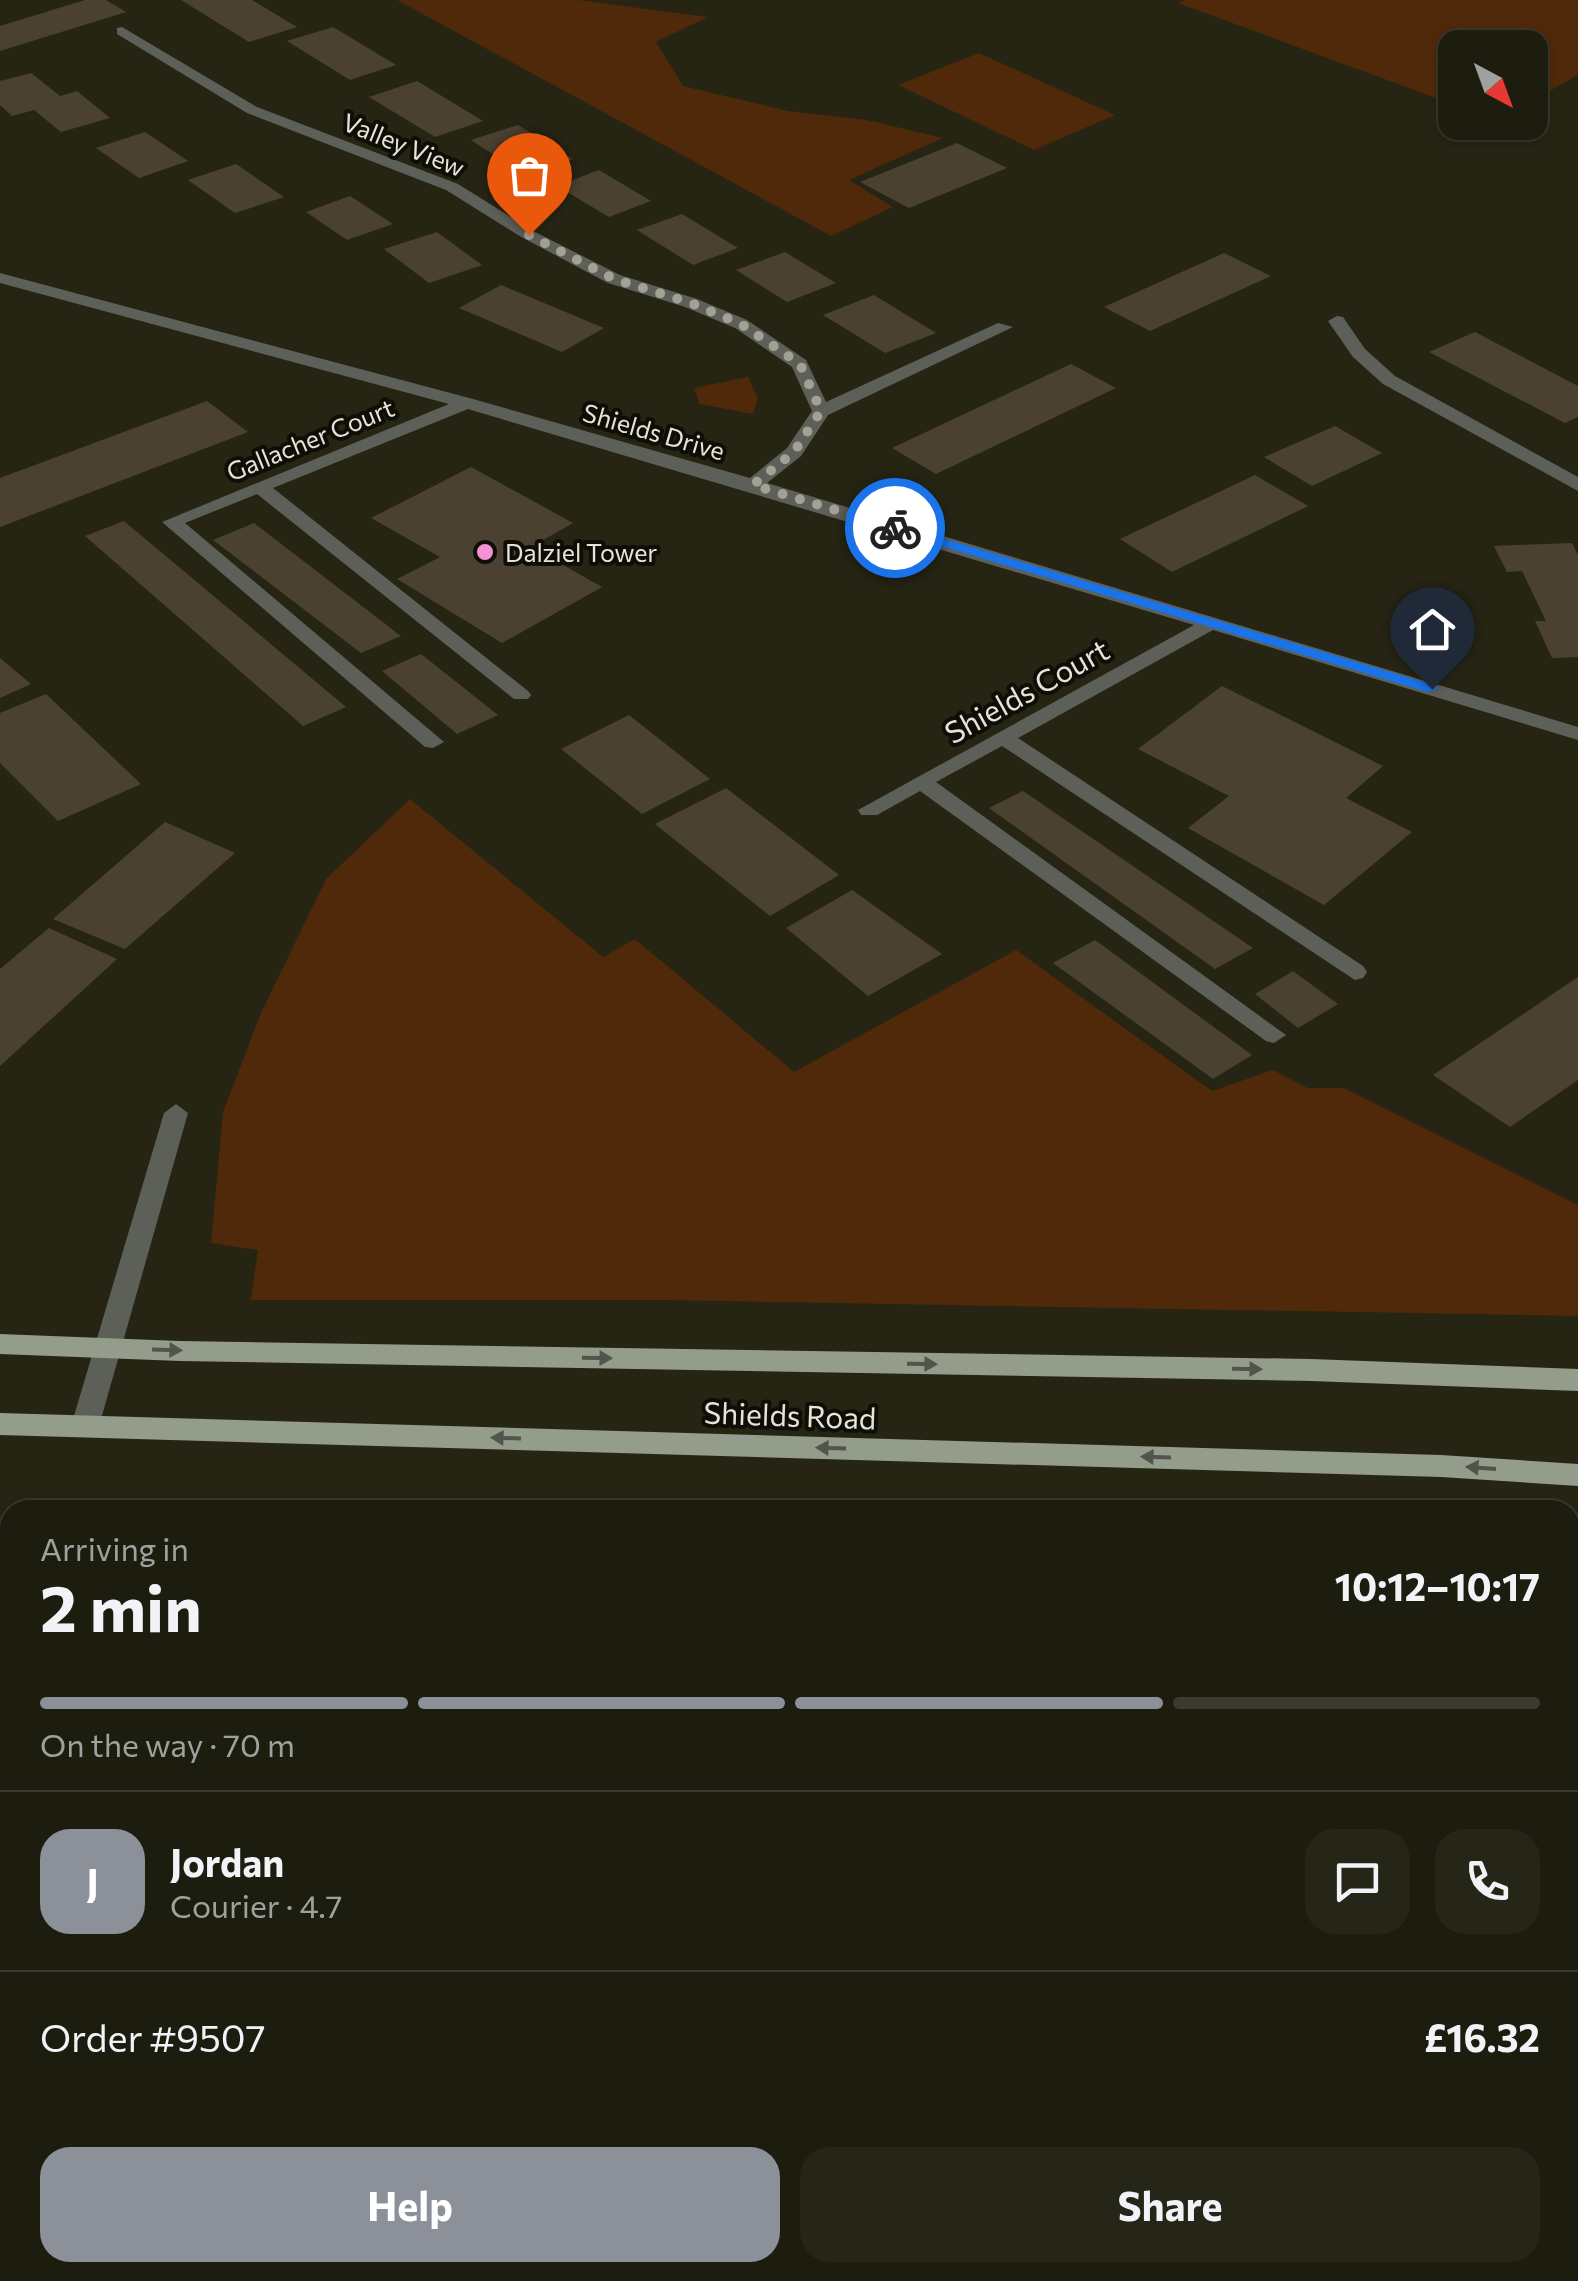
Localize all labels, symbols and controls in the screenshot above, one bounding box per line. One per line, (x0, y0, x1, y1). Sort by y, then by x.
north arrow (1438, 30, 1548, 140)
map controls (1438, 30, 1548, 140)
street label: Valley View (339, 106, 469, 182)
pin (487, 133, 572, 236)
icon: bag (502, 148, 557, 203)
street label: Gallacher Court (222, 392, 398, 486)
street label: Shields Drive (580, 396, 728, 466)
courier (845, 478, 945, 578)
icon: bike (868, 501, 923, 556)
place label: Dalziel Tower (505, 537, 657, 567)
marker: Dalziel Tower (474, 541, 496, 563)
pin (1390, 587, 1475, 690)
icon: home (1405, 602, 1460, 657)
street label: Shields Court (937, 630, 1115, 750)
one-way arrow (152, 1343, 184, 1359)
one-way arrow (582, 1350, 614, 1366)
one-way arrow (907, 1356, 939, 1372)
one-way arrow (1232, 1362, 1264, 1378)
street label: Shields Road (703, 1392, 877, 1436)
one-way arrow (490, 1430, 522, 1446)
one-way arrow (815, 1439, 847, 1455)
one-way arrow (1139, 1449, 1171, 1465)
one-way arrow (1464, 1460, 1496, 1476)
text: Arriving in (40, 1528, 189, 1568)
text: 10:12–10:17 (1335, 1562, 1540, 1609)
text: 2 min (40, 1566, 202, 1645)
text: On the way · 70 m (40, 1724, 295, 1764)
button: chat (1305, 1829, 1410, 1934)
button: phone (1435, 1829, 1540, 1934)
text: Jordan (170, 1838, 284, 1885)
text: J (86, 1858, 99, 1905)
text: Courier · 4.7 (170, 1885, 343, 1925)
text: Order #9507 (40, 2013, 266, 2060)
text: £16.32 (1424, 2013, 1540, 2060)
button: Help (40, 2147, 780, 2262)
button: Share (800, 2147, 1540, 2262)

